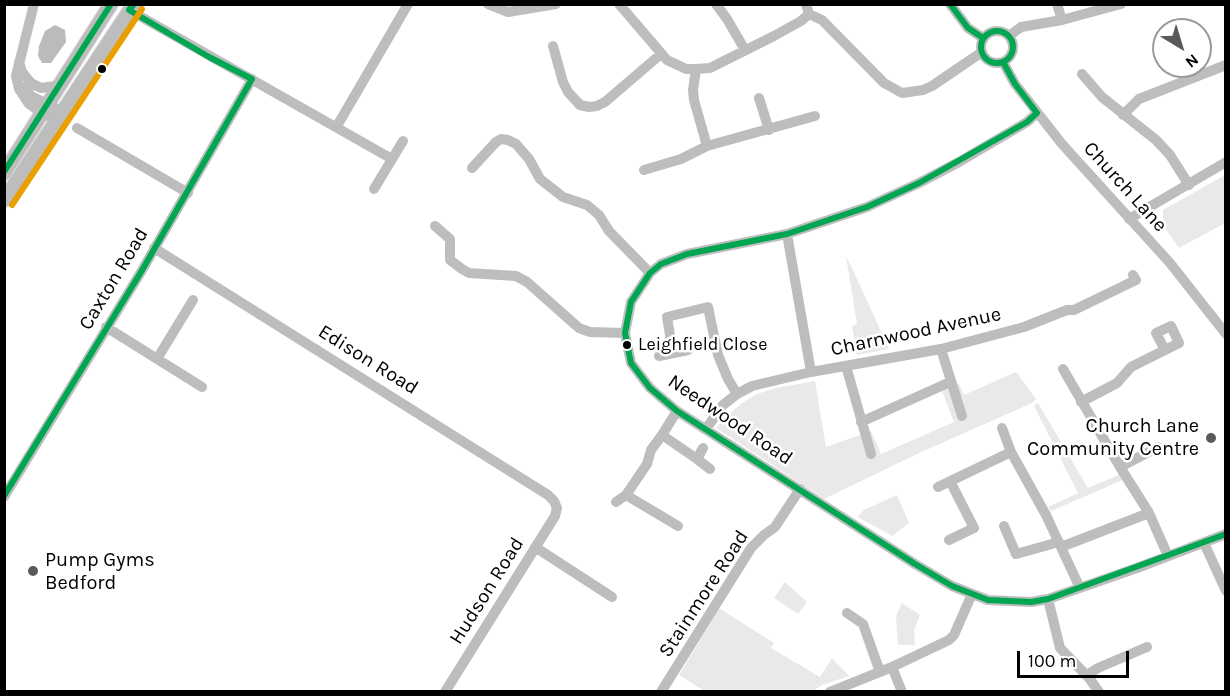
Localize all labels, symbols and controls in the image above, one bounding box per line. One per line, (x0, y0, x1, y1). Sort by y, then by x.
north arrow (1152, 18, 1212, 78)
text: N (1182, 50, 1203, 72)
unlabelled marker (96, 63, 108, 75)
street label: Church Lane (1078, 137, 1172, 237)
street label: Caxton Road (74, 224, 154, 334)
street label: Charnwood Avenue (829, 302, 1003, 362)
street label: Edison Road (314, 320, 422, 400)
place label: Leighfield Close (638, 334, 767, 356)
marker: Leighfield Close (621, 339, 633, 351)
street label: Needwood Road (663, 369, 797, 471)
place label: Church Lane Community Centre (1027, 414, 1199, 461)
marker: Church Lane Community Centre (1204, 431, 1218, 445)
street label: Stainmore Road (654, 526, 754, 662)
street label: Hudson Road (445, 533, 529, 649)
place label: Pump Gyms Bedford (45, 548, 155, 595)
marker: Pump Gyms Bedford (26, 564, 40, 578)
scale bar (1020, 639, 1132, 677)
text: 100 m (1028, 650, 1076, 672)

